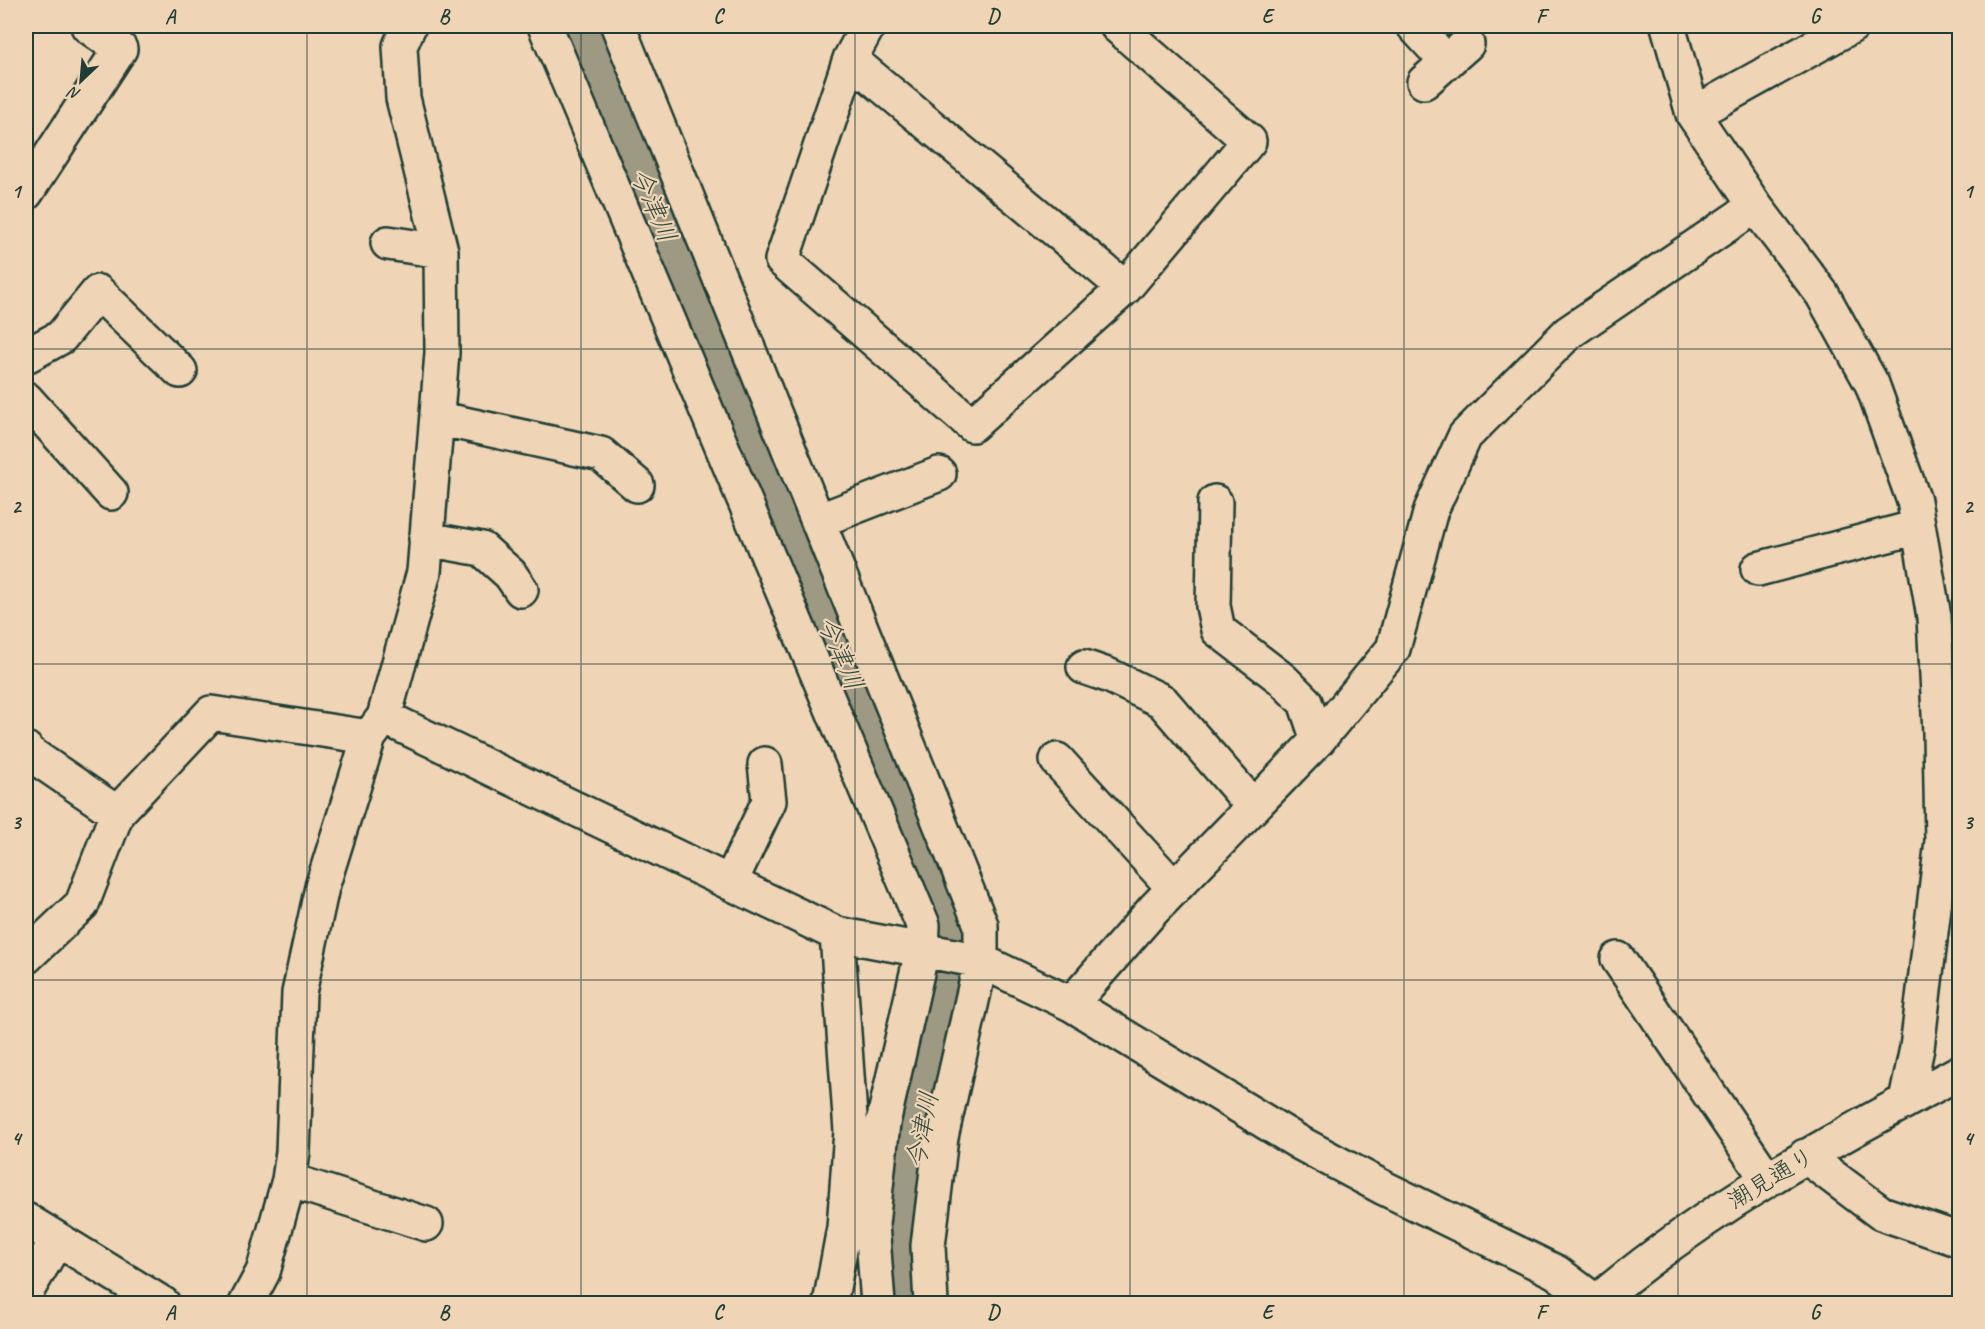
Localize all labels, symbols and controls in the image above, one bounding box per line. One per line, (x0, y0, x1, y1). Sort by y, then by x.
text: A (165, 4, 177, 29)
text: B (439, 4, 451, 29)
text: C (713, 4, 725, 29)
text: D (987, 4, 1001, 29)
text: E (1262, 4, 1276, 29)
text: F (1536, 4, 1550, 29)
text: G (1810, 4, 1823, 29)
north arrow (51, 51, 111, 111)
text: N (63, 81, 84, 105)
water label: 今津川 (623, 163, 684, 248)
text: 1 (12, 179, 23, 204)
text: 1 (1964, 179, 1975, 204)
text: 2 (12, 494, 23, 519)
text: 2 (1964, 494, 1975, 519)
water label: 今津川 (810, 611, 871, 696)
text: 3 (12, 810, 23, 835)
text: 3 (1964, 810, 1975, 835)
water label: 今津川 (899, 1089, 946, 1172)
text: 4 (12, 1126, 24, 1151)
text: 4 (1964, 1126, 1976, 1151)
street label: 潮見通り (1722, 1140, 1820, 1216)
text: A (165, 1300, 177, 1325)
text: B (439, 1300, 451, 1325)
text: C (713, 1300, 725, 1325)
text: D (987, 1300, 1001, 1325)
text: E (1262, 1300, 1276, 1325)
text: F (1536, 1300, 1550, 1325)
text: G (1810, 1300, 1823, 1325)

